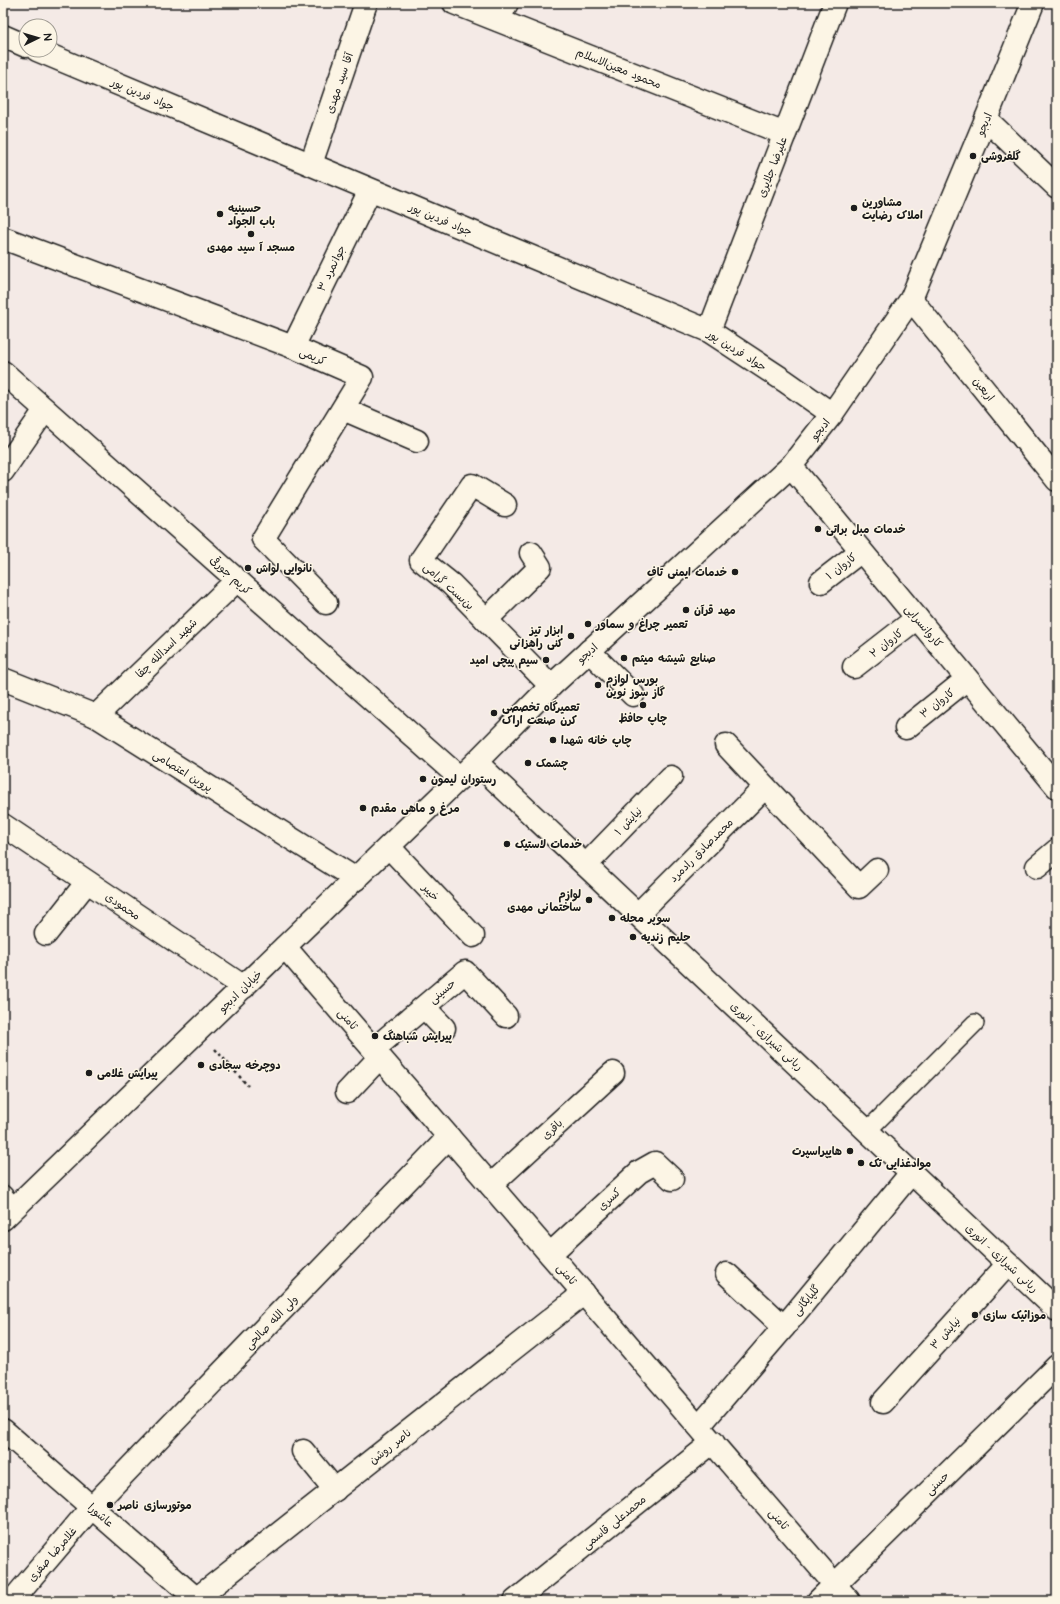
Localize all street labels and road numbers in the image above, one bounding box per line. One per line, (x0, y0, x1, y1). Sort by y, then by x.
street label: محمود معین‌الاسلام (574, 45, 664, 93)
street label: آقا سید مهدی (322, 49, 357, 116)
street label: جواد فردین پور (108, 74, 177, 114)
street label: ادبجو (973, 110, 996, 139)
street label: علیرضا جلایری (754, 135, 791, 200)
street label: جواد فردین پور (406, 199, 475, 239)
street label: جوانمرد ۳ (314, 243, 349, 294)
street label: جواد فردین پور (703, 326, 769, 375)
street label: کریمی (297, 344, 329, 369)
street label: اربعین (969, 374, 998, 404)
street label: ادبجو (807, 415, 834, 444)
street label: کاروان ۱ (823, 549, 860, 583)
street label: کریم جورقی (206, 553, 255, 599)
street label: بن‌بست گرامی (420, 560, 477, 613)
street label: کاروانسرایی (901, 602, 946, 651)
street label: شهید اسدالله چقا (132, 615, 200, 682)
street label: کاروان ۲ (866, 625, 906, 661)
street label: ادبجو (573, 640, 601, 667)
street label: کاروان ۳ (917, 685, 958, 722)
street label: پروین اعتصامی (150, 747, 215, 796)
street label: نیایش ۱ (611, 804, 645, 839)
street label: محمدصادق رادمرد (666, 815, 737, 886)
street label: خیبر (418, 880, 443, 904)
street label: محمودی (102, 889, 143, 924)
street label: خیابان ادبجو (215, 967, 265, 1017)
street label: حسینی (426, 976, 459, 1007)
street label: ربانی شیرازی - انوری (727, 999, 806, 1074)
street label: ثامنی (334, 1006, 362, 1034)
street label: باقری (539, 1116, 566, 1143)
street label: کسری (594, 1185, 624, 1214)
street label: ربانی شیرازی - انوری (962, 1221, 1041, 1296)
street label: ثامنی (553, 1261, 581, 1289)
street label: گلپایگانی (789, 1282, 824, 1319)
street label: ولی الله صالحی (242, 1292, 301, 1353)
street label: نیایش ۳ (927, 1314, 964, 1353)
street label: ناصر روشن (366, 1425, 415, 1468)
street label: حسنی (922, 1468, 952, 1498)
street label: محمدعلی قاسمی (579, 1492, 649, 1553)
street label: عاشورا (85, 1500, 117, 1531)
street label: ثامنی (765, 1506, 793, 1534)
street label: غلامرضا صفری (25, 1524, 80, 1585)

